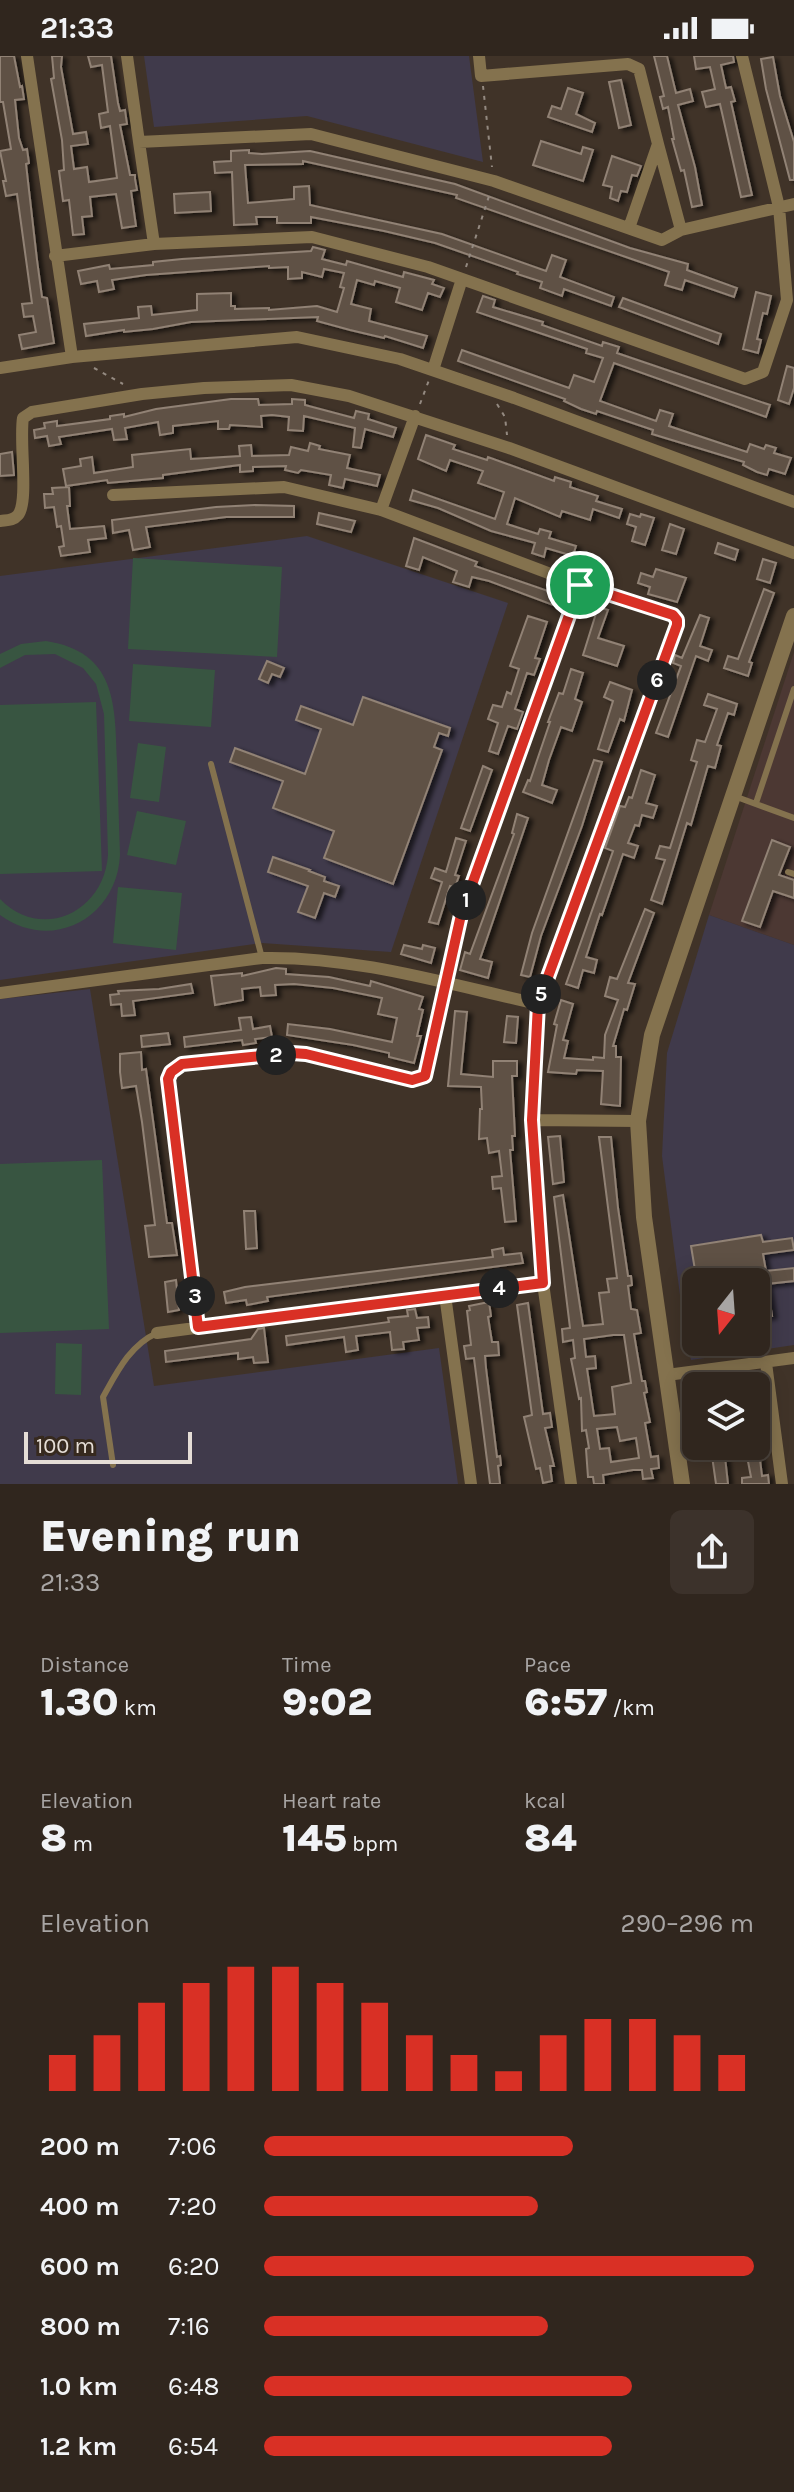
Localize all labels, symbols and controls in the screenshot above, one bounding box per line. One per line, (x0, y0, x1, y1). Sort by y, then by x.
text: 21:33 (40, 10, 114, 46)
pin (546, 551, 614, 619)
icon: arrive (558, 563, 602, 607)
pin: 6 (637, 660, 677, 700)
text: 6 (650, 667, 664, 693)
pin: 1 (446, 880, 486, 920)
text: 1 (462, 887, 470, 913)
pin: 5 (521, 974, 561, 1014)
text: 5 (535, 981, 547, 1007)
pin: 2 (256, 1035, 296, 1075)
text: 2 (269, 1042, 283, 1068)
pin: 4 (479, 1268, 519, 1308)
north arrow (682, 1268, 770, 1356)
map controls (682, 1268, 770, 1460)
text: 4 (492, 1275, 506, 1301)
pin: 3 (175, 1276, 215, 1316)
text: 3 (188, 1283, 202, 1309)
button: layers (682, 1372, 770, 1460)
scale bar (24, 1428, 192, 1464)
text: 100 m (36, 1433, 95, 1459)
button: share (670, 1510, 754, 1594)
text: Evening run (40, 1511, 301, 1562)
text: 21:33 (40, 1567, 100, 1598)
text: Distance (40, 1652, 129, 1678)
text: Time (282, 1652, 331, 1678)
text: Pace (524, 1652, 571, 1678)
text: 1.30 (40, 1678, 119, 1725)
text: 9:02 (282, 1678, 372, 1725)
text: 6:57 (524, 1678, 607, 1725)
text: km (119, 1695, 157, 1721)
text: /km (607, 1695, 655, 1721)
text: Elevation (40, 1788, 133, 1814)
text: Heart rate (282, 1788, 381, 1814)
text: kcal (524, 1788, 566, 1814)
text: 8 (40, 1814, 67, 1861)
text: 145 (282, 1814, 347, 1861)
text: 84 (524, 1814, 577, 1861)
text: m (67, 1831, 93, 1857)
text: bpm (347, 1831, 398, 1857)
text: Elevation (40, 1908, 150, 1939)
text: 290–296 m (621, 1908, 754, 1939)
text: 200 m (40, 2131, 120, 2162)
text: 7:06 (168, 2131, 217, 2162)
text: 400 m (40, 2191, 120, 2222)
text: 7:20 (168, 2191, 217, 2222)
text: 600 m (40, 2251, 120, 2282)
text: 6:20 (168, 2251, 219, 2282)
text: 800 m (40, 2311, 121, 2342)
text: 7:16 (168, 2311, 210, 2342)
text: 1.0 km (40, 2371, 118, 2402)
text: 6:48 (168, 2371, 219, 2402)
text: 1.2 km (40, 2431, 117, 2462)
text: 6:54 (168, 2431, 218, 2462)

